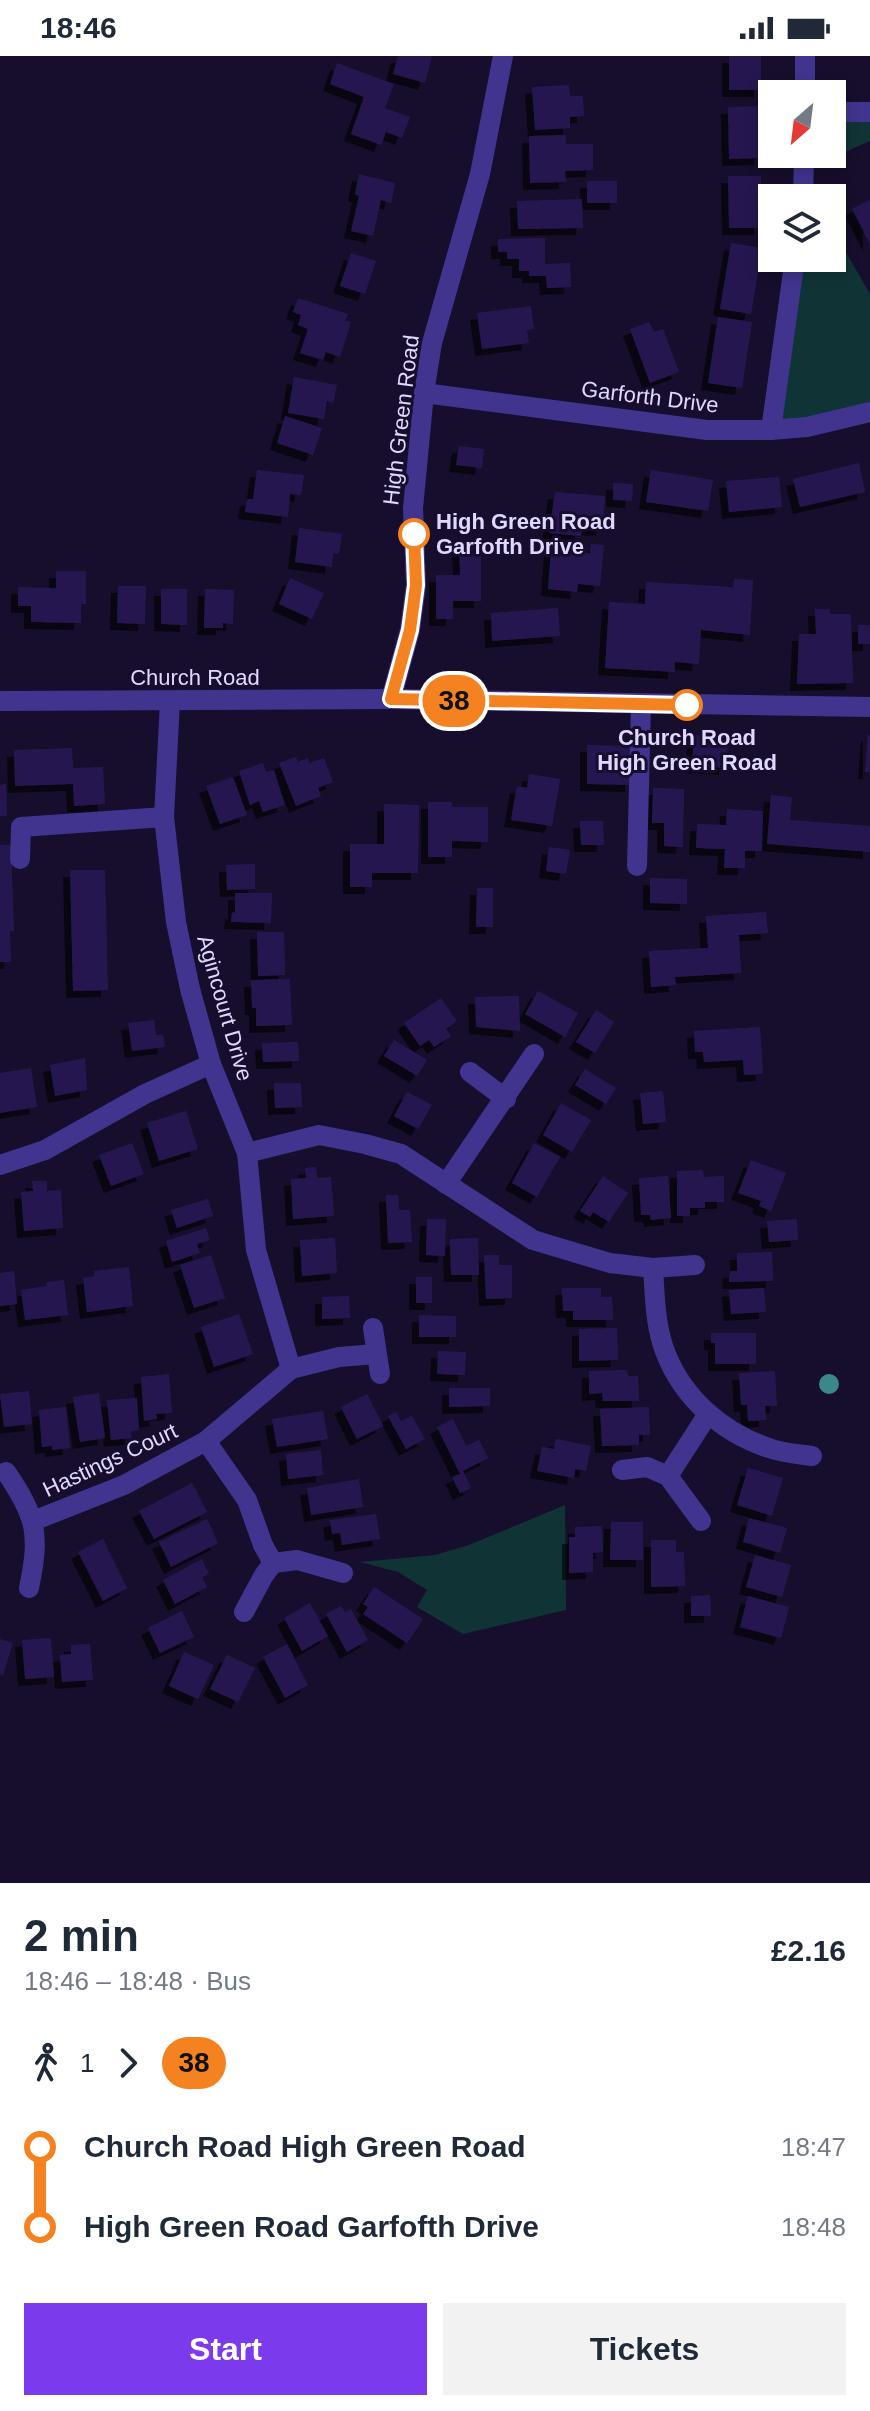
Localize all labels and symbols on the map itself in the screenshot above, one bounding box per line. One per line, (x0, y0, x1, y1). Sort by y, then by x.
north arrow (758, 80, 846, 168)
street label: High Green Road (378, 334, 424, 506)
street label: Garforth Drive (580, 376, 720, 418)
place label: High Green Road Garfofth Drive (436, 509, 616, 559)
marker: High Green Road Garfofth Drive (399, 519, 429, 549)
street label: Church Road (130, 665, 260, 690)
line badge: 38 (418, 675, 490, 727)
marker: Church Road High Green Road (672, 690, 702, 720)
place label: Church Road High Green Road (597, 725, 777, 775)
street label: Agincourt Drive (192, 932, 258, 1084)
street label: Hastings Court (39, 1418, 181, 1502)

